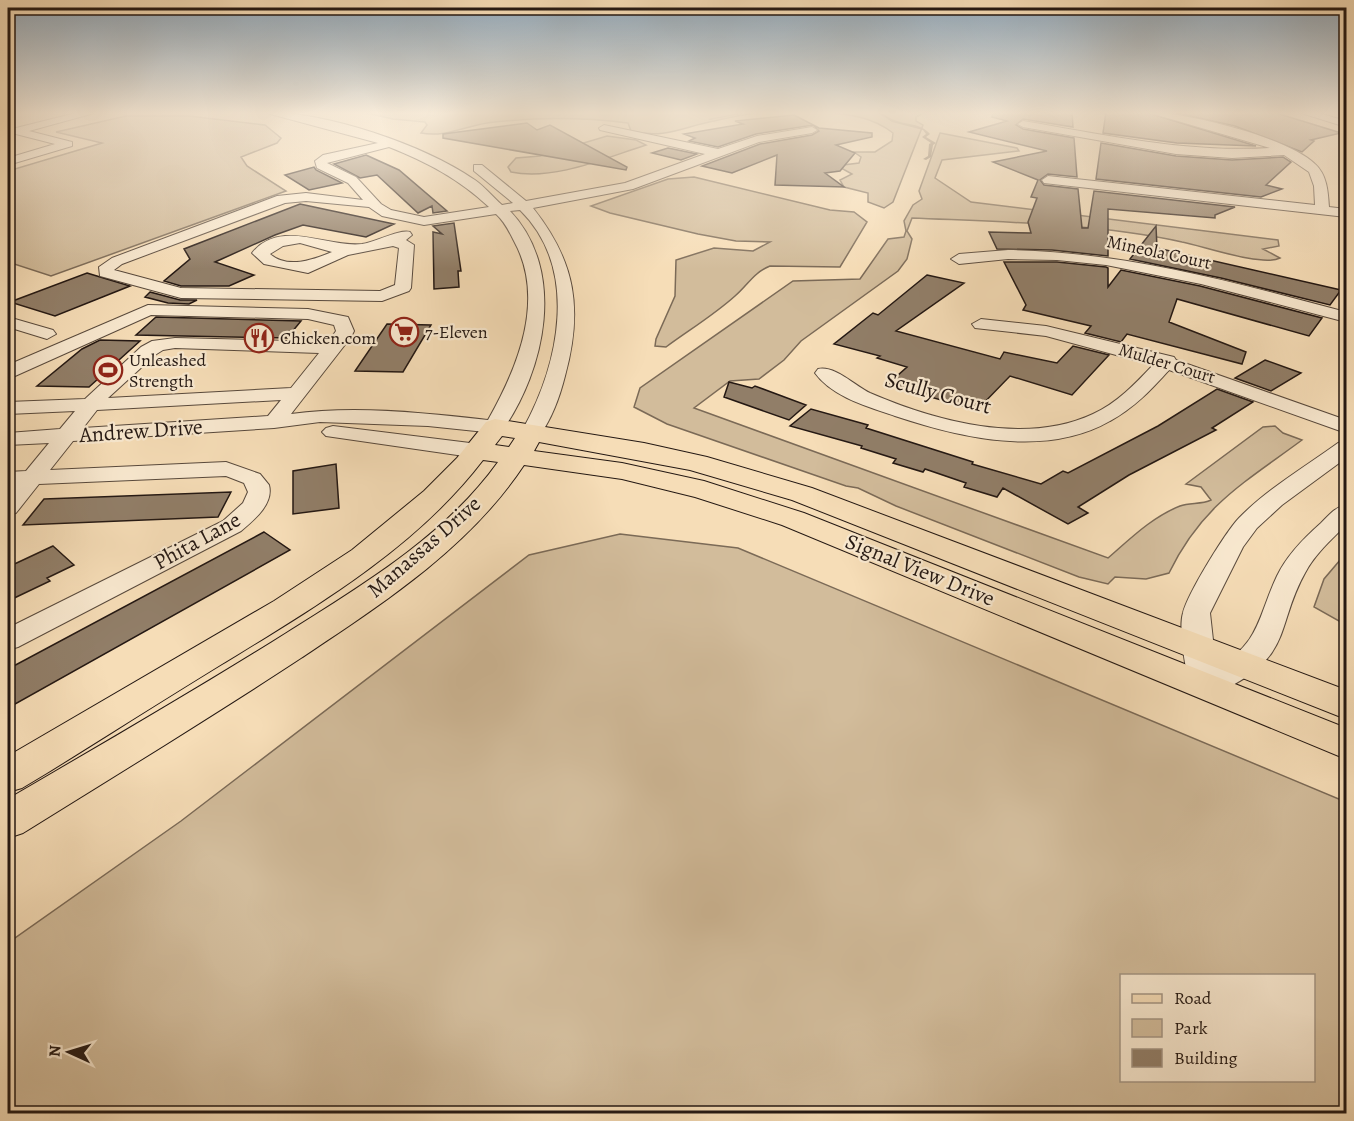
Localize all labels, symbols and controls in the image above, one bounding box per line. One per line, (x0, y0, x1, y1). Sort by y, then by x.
street label: Mineola Court (1105, 229, 1213, 275)
supermarket icon: 7-Eleven (388, 316, 420, 348)
place label: 7-Eleven (425, 320, 488, 344)
restaurant icon: Chicken.com (243, 322, 275, 354)
place label: Chicken.com (280, 326, 376, 350)
street label: Mulder Court (1116, 337, 1218, 389)
place label: Unleashed Strength (129, 348, 207, 393)
sports icon: Unleashed Strength (92, 354, 124, 386)
street label: Scully Court (881, 364, 995, 422)
street label: Andrew Drive (77, 412, 204, 450)
street label: Manassas Drive (361, 489, 487, 605)
street label: Phita Lane (148, 505, 246, 577)
street label: Signal View Drive (841, 526, 999, 614)
legend (1120, 974, 1315, 1082)
text: Road (1174, 986, 1212, 1010)
text: Park (1174, 1016, 1208, 1040)
north arrow (39, 1022, 99, 1082)
text: N (44, 1044, 66, 1058)
text: Building (1174, 1046, 1238, 1070)

